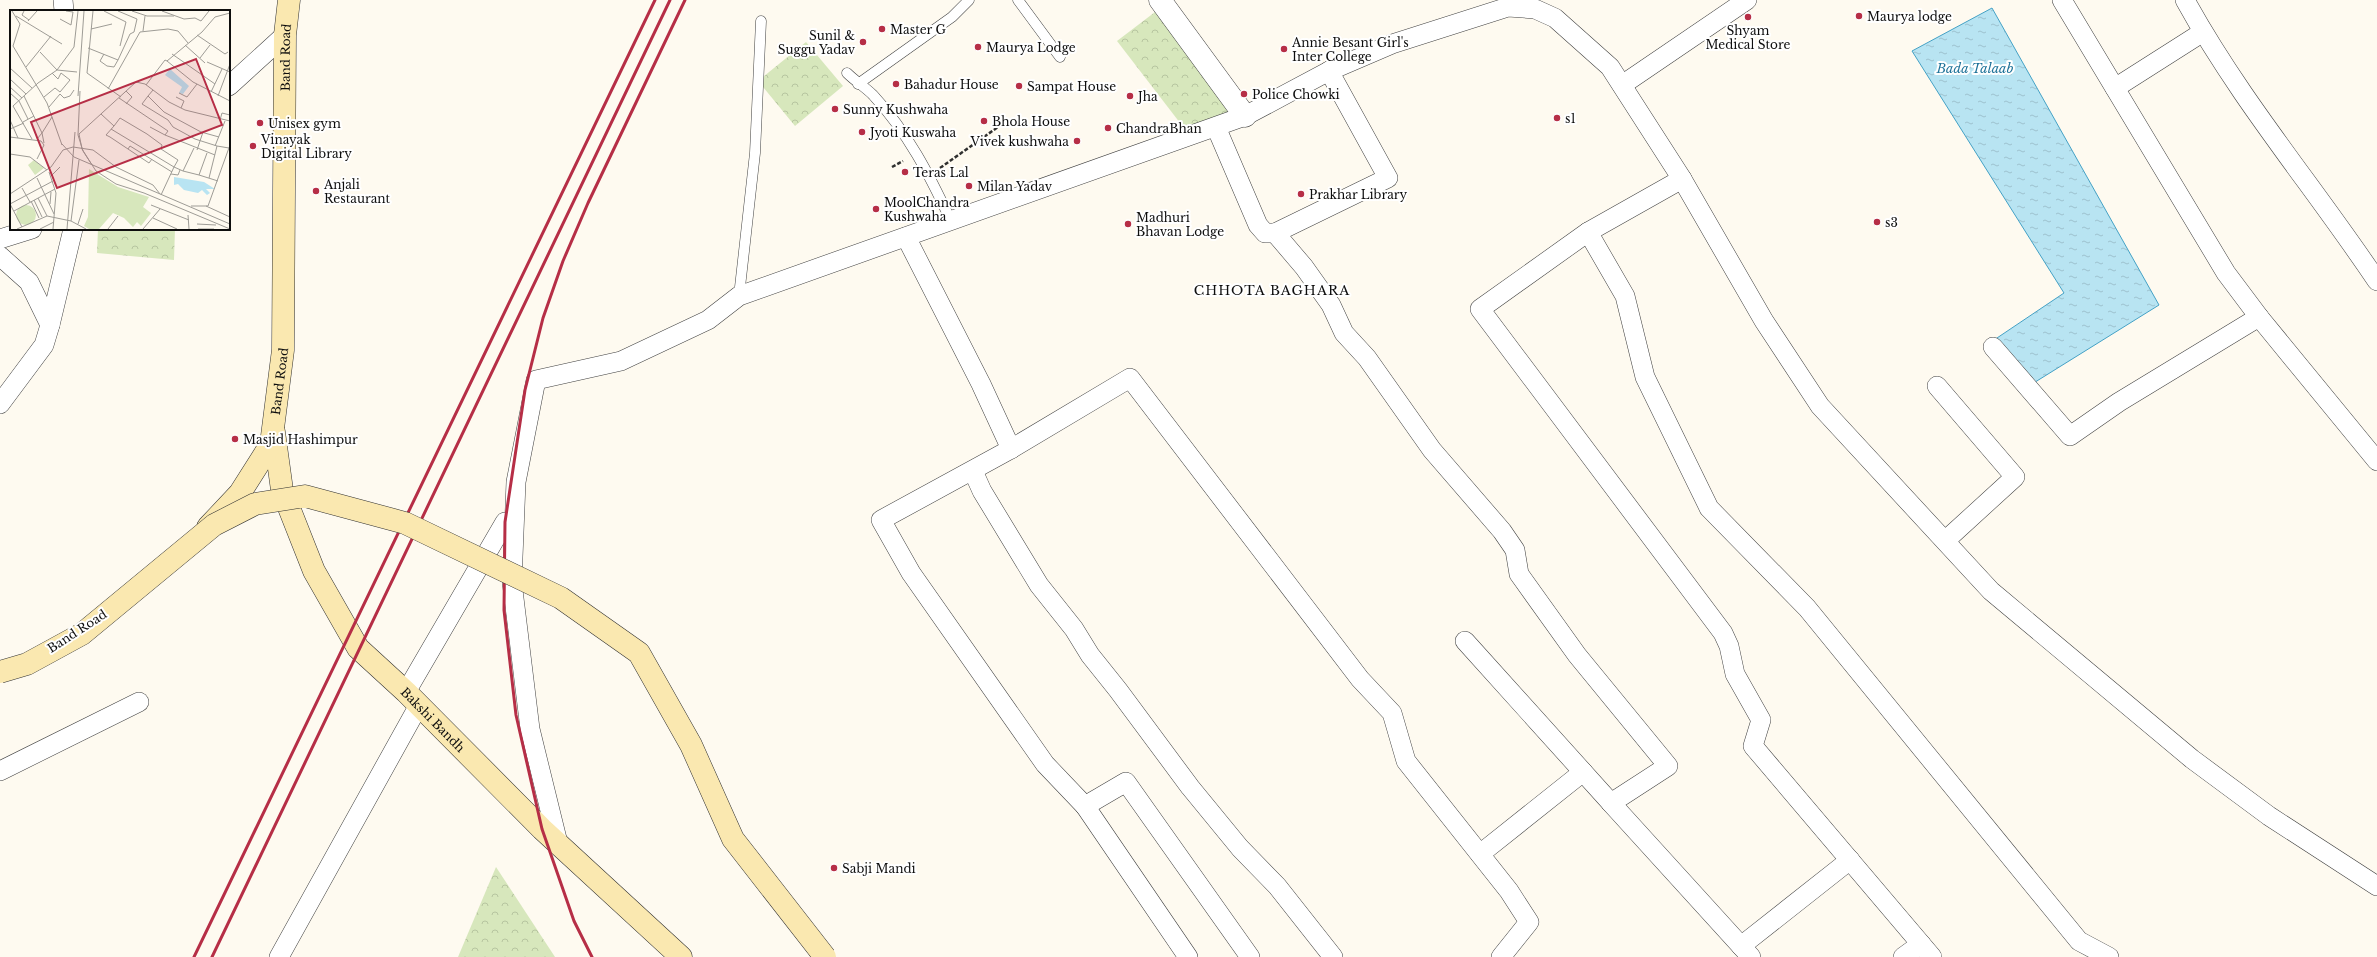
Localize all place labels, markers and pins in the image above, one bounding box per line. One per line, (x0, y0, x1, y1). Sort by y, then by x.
place label: Maurya lodge (1867, 9, 1952, 24)
marker: Maurya lodge (1854, 11, 1864, 21)
marker: Shyam Medical Store (1743, 12, 1753, 22)
place label: Master G (890, 22, 946, 37)
place label: Shyam Medical Store (1706, 23, 1791, 52)
marker: Master G (877, 24, 887, 34)
place label: Sunil & Suggu Yadav (778, 28, 856, 57)
place label: Annie Besant Girl's Inter College (1291, 35, 1409, 64)
marker: Sunil & Suggu Yadav (858, 37, 868, 47)
place label: Maurya Lodge (986, 40, 1076, 55)
marker: Maurya Lodge (973, 42, 983, 52)
marker: Annie Besant Girl's Inter College (1279, 44, 1289, 54)
place label: Bahadur House (904, 77, 999, 92)
marker: Bahadur House (891, 79, 901, 89)
place label: Sampat House (1027, 79, 1116, 94)
marker: Sampat House (1014, 81, 1024, 91)
place label: Police Chowki (1252, 87, 1340, 102)
place label: Jha (1136, 89, 1158, 104)
marker: Police Chowki (1239, 89, 1249, 99)
marker: Jha (1125, 91, 1135, 101)
place label: Sunny Kushwaha (843, 102, 949, 117)
marker: Sunny Kushwaha (830, 104, 840, 114)
place label: s1 (1565, 111, 1576, 126)
marker: s1 (1552, 113, 1562, 123)
place label: Bhola House (992, 114, 1070, 129)
place label: Unisex gym (268, 116, 341, 131)
marker: Bhola House (979, 116, 989, 126)
marker: Unisex gym (255, 118, 265, 128)
place label: ChandraBhan (1116, 121, 1202, 136)
marker: ChandraBhan (1103, 123, 1113, 133)
place label: Jyoti Kuswaha (868, 125, 956, 140)
marker: Jyoti Kuswaha (857, 127, 867, 137)
place label: Vinayak Digital Library (260, 132, 352, 161)
place label: Vivek kushwaha (970, 134, 1069, 149)
marker: Vivek kushwaha (1072, 136, 1082, 146)
marker: Vinayak Digital Library (248, 141, 258, 151)
place label: Teras Lal (913, 165, 969, 180)
marker: Teras Lal (900, 167, 910, 177)
place label: Anjali Restaurant (323, 177, 391, 206)
place label: Milan Yadav (977, 179, 1053, 194)
marker: Milan Yadav (964, 181, 974, 191)
marker: Anjali Restaurant (311, 186, 321, 196)
place label: Prakhar Library (1309, 187, 1408, 202)
marker: Prakhar Library (1296, 189, 1306, 199)
place label: MoolChandra Kushwaha (884, 195, 970, 224)
marker: MoolChandra Kushwaha (871, 204, 881, 214)
place label: Madhuri Bhavan Lodge (1136, 210, 1224, 239)
place label: s3 (1885, 215, 1898, 230)
marker: s3 (1872, 217, 1882, 227)
marker: Madhuri Bhavan Lodge (1123, 219, 1133, 229)
place label: Masjid Hashimpur (243, 432, 358, 447)
marker: Masjid Hashimpur (230, 434, 240, 444)
place label: Sabji Mandi (842, 861, 916, 876)
marker: Sabji Mandi (829, 863, 839, 873)

